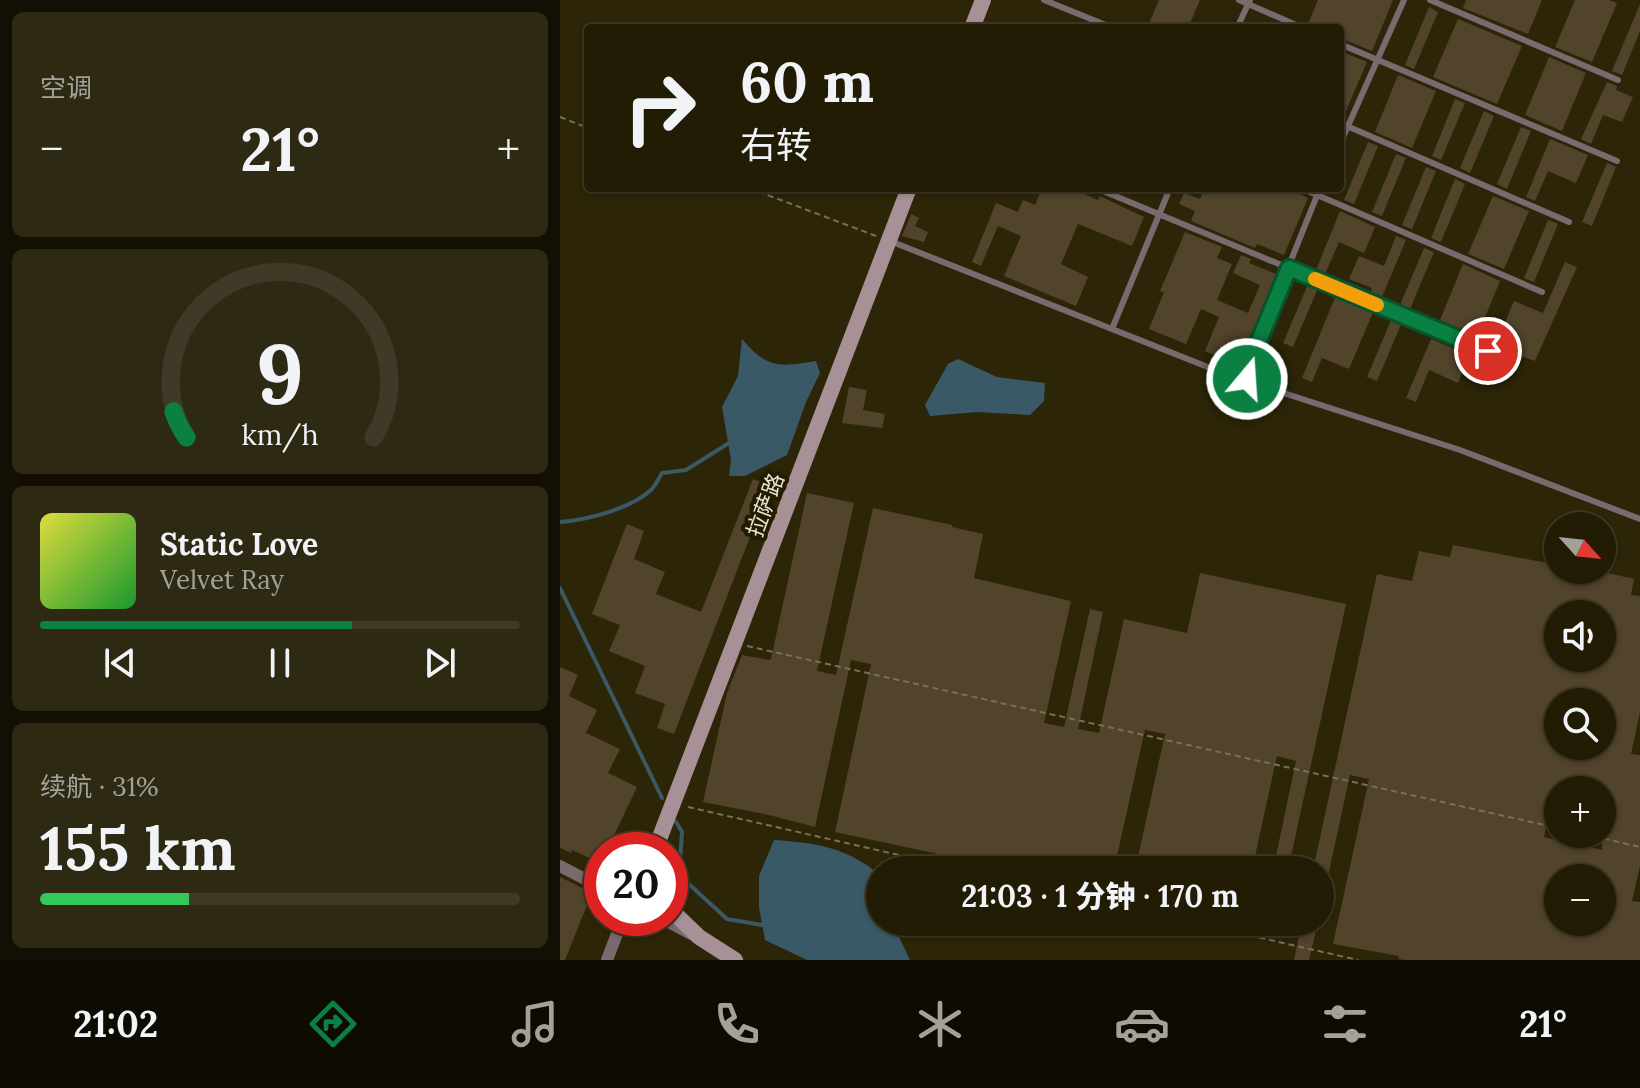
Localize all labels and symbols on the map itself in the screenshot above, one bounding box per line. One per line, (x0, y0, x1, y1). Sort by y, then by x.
pin (1454, 317, 1522, 385)
position arrow (1205, 337, 1289, 421)
street label: 拉萨路 (740, 469, 790, 541)
north arrow (1544, 512, 1616, 584)
speed limit sign: 20 (584, 832, 688, 936)

